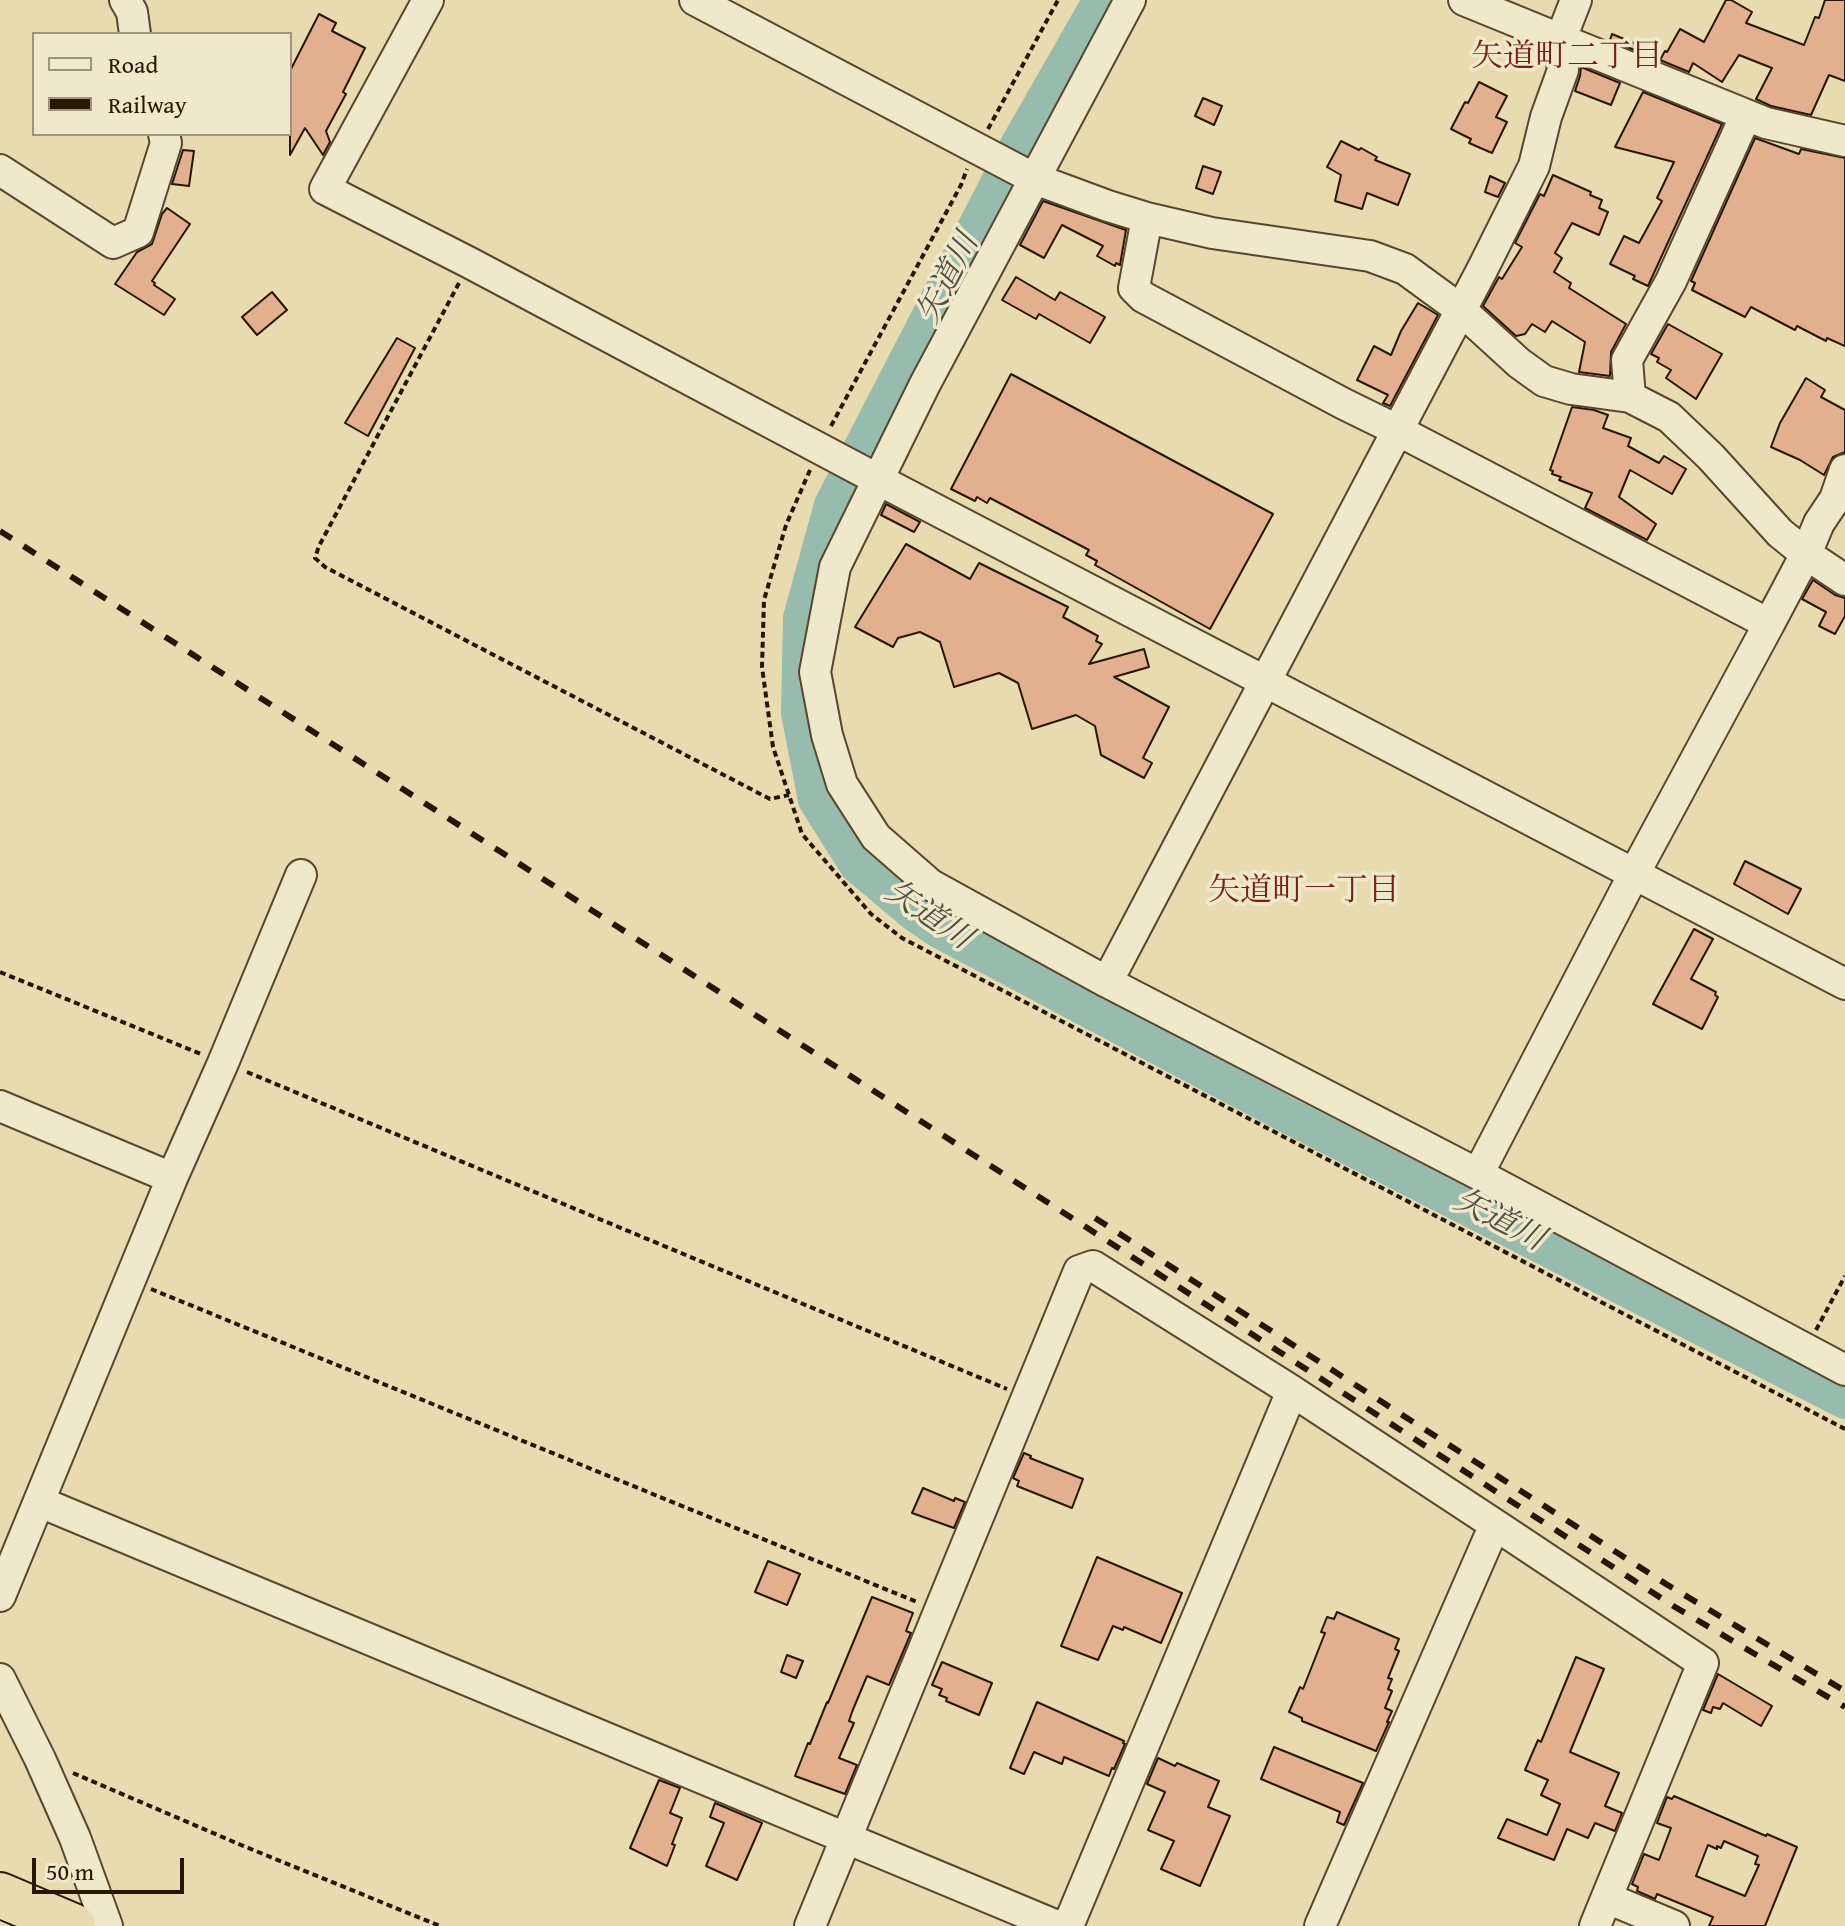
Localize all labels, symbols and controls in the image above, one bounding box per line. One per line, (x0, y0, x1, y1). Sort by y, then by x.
legend (32, 32, 292, 136)
district label: 矢道町二丁目 (1471, 39, 1663, 77)
text: Road (108, 47, 158, 82)
text: Railway (108, 87, 187, 122)
water label: 矢道川 (910, 228, 988, 330)
water label: 矢道川 (877, 873, 979, 959)
district label: 矢道町一丁目 (1208, 873, 1400, 911)
water label: 矢道川 (1448, 1182, 1550, 1260)
scale bar (36, 1842, 188, 1892)
text: 50 m (46, 1854, 94, 1889)

